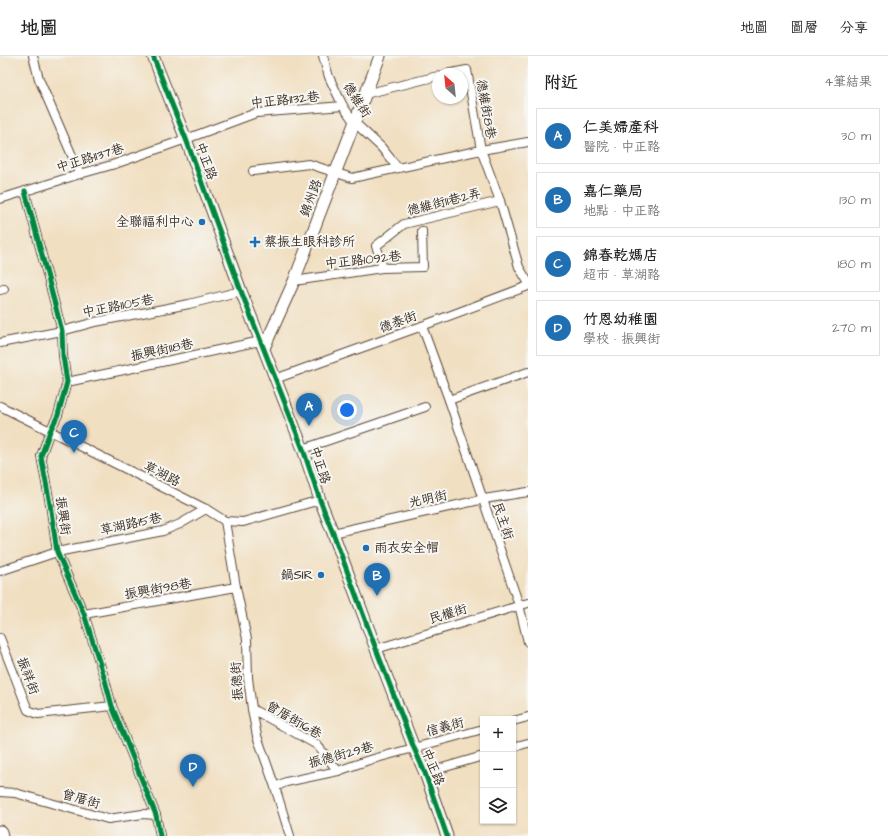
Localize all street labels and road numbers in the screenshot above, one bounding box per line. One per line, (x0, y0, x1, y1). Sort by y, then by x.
street label: 德維街8巷 (472, 78, 500, 140)
street label: 德維街 (339, 79, 375, 121)
street label: 中正路1132巷 (250, 87, 320, 113)
street label: 中正路1137巷 (54, 139, 126, 177)
street label: 中正路 (191, 140, 221, 182)
street label: 錦州路 (296, 177, 326, 219)
street label: 德維街11巷2弄 (405, 184, 483, 220)
street label: 中正路1092巷 (324, 247, 402, 273)
street label: 中正路1105巷 (81, 290, 155, 322)
street label: 德泰街 (377, 307, 419, 337)
street label: 振興街118巷 (129, 335, 195, 365)
street label: 中正路 (305, 444, 335, 486)
street label: 草湖路 (141, 457, 183, 491)
street label: 光明街 (407, 486, 449, 512)
street label: 振興街 (51, 495, 75, 537)
street label: 民主街 (488, 500, 518, 542)
street label: 草湖路15巷 (98, 509, 164, 539)
street label: 振興街98巷 (123, 574, 193, 604)
street label: 民權街 (427, 600, 469, 628)
street label: 振祥街 (13, 655, 43, 697)
street label: 振德街 (227, 661, 247, 701)
street label: 曾厝街16巷 (263, 697, 325, 743)
street label: 信義街 (424, 713, 466, 741)
street label: 振德街29巷 (306, 738, 376, 772)
street label: 中正路 (417, 746, 449, 788)
street label: 曾厝街 (60, 785, 102, 813)

